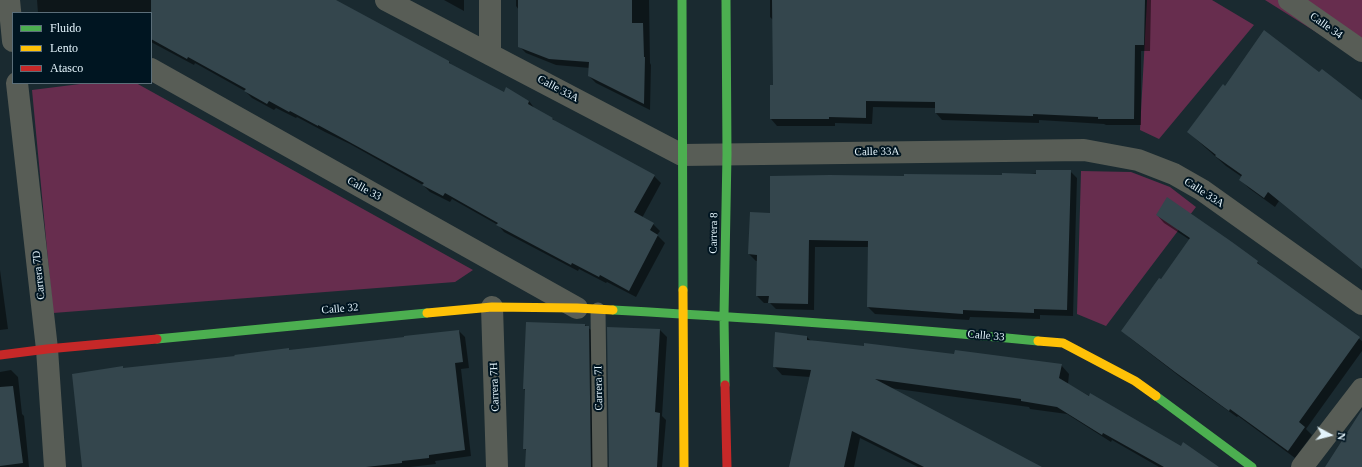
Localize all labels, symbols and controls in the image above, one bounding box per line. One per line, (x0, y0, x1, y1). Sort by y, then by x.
street label: Calle 34 (1307, 10, 1345, 42)
legend (12, 12, 152, 84)
text: Fluido (50, 21, 81, 35)
text: Lento (50, 41, 78, 55)
text: Atasco (50, 61, 83, 75)
street label: Calle 33A (535, 73, 581, 105)
street label: Calle 33A (854, 145, 900, 159)
street label: Calle 33 (345, 174, 383, 204)
street label: Calle 33A (1182, 175, 1226, 211)
street label: Carrera 8 (707, 212, 721, 254)
street label: Carrera 7D (30, 250, 48, 300)
street label: Calle 32 (321, 301, 359, 317)
street label: Calle 33 (967, 328, 1005, 344)
street label: Carrera 7H (488, 362, 502, 412)
street label: Carrera 7I (592, 365, 606, 411)
north arrow (1310, 415, 1350, 455)
text: N (1335, 432, 1348, 441)

